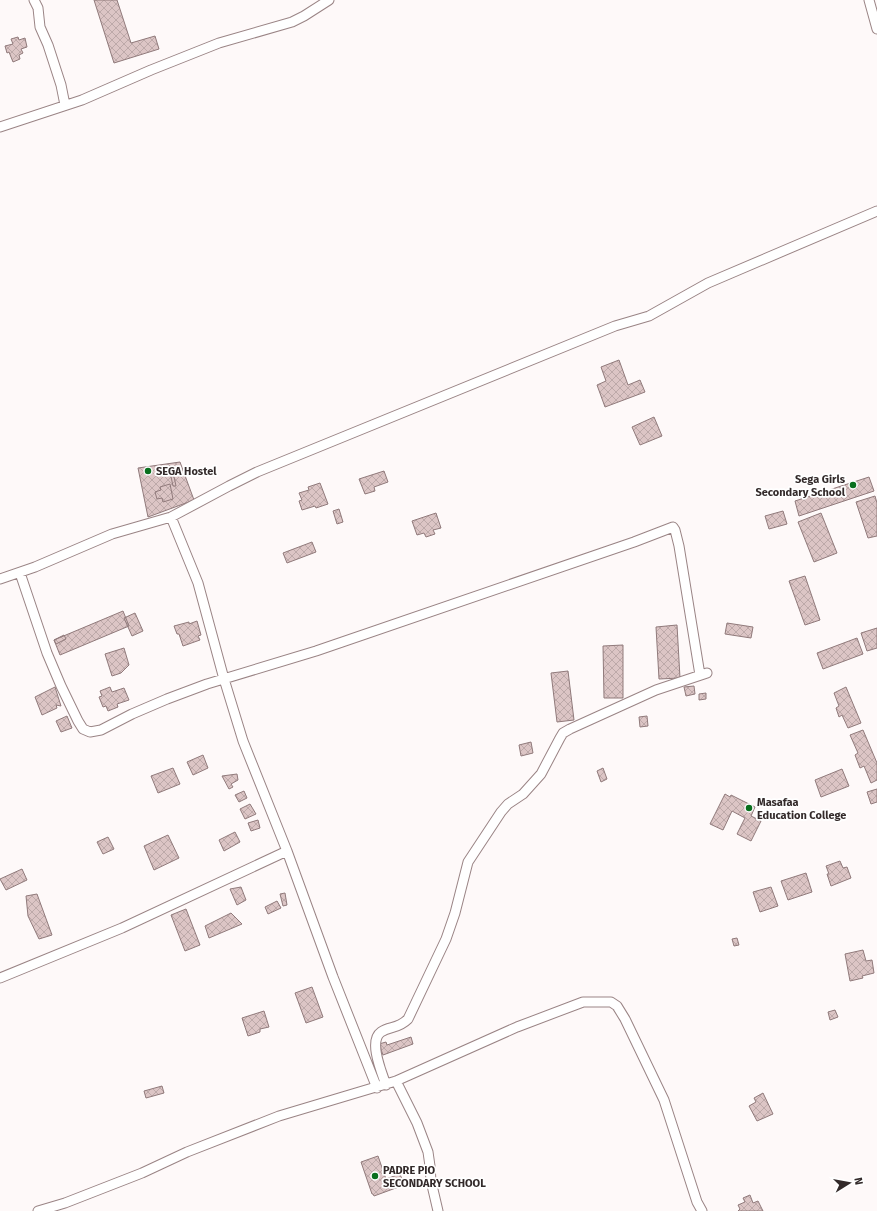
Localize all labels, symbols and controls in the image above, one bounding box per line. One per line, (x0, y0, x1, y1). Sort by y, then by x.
place label: SEGA Hostel (156, 465, 217, 478)
marker: SEGA Hostel (143, 466, 153, 476)
place label: Sega Girls Secondary School (755, 473, 846, 499)
marker: Sega Girls Secondary School (848, 480, 858, 490)
place label: Masafaa Education College (757, 796, 846, 822)
marker: Masafaa Education College (744, 803, 754, 813)
north arrow (829, 1163, 869, 1203)
place label: PADRE PIO SECONDARY SCHOOL (383, 1164, 486, 1190)
marker: PADRE PIO SECONDARY SCHOOL (370, 1171, 380, 1181)
text: N (851, 1176, 865, 1186)

